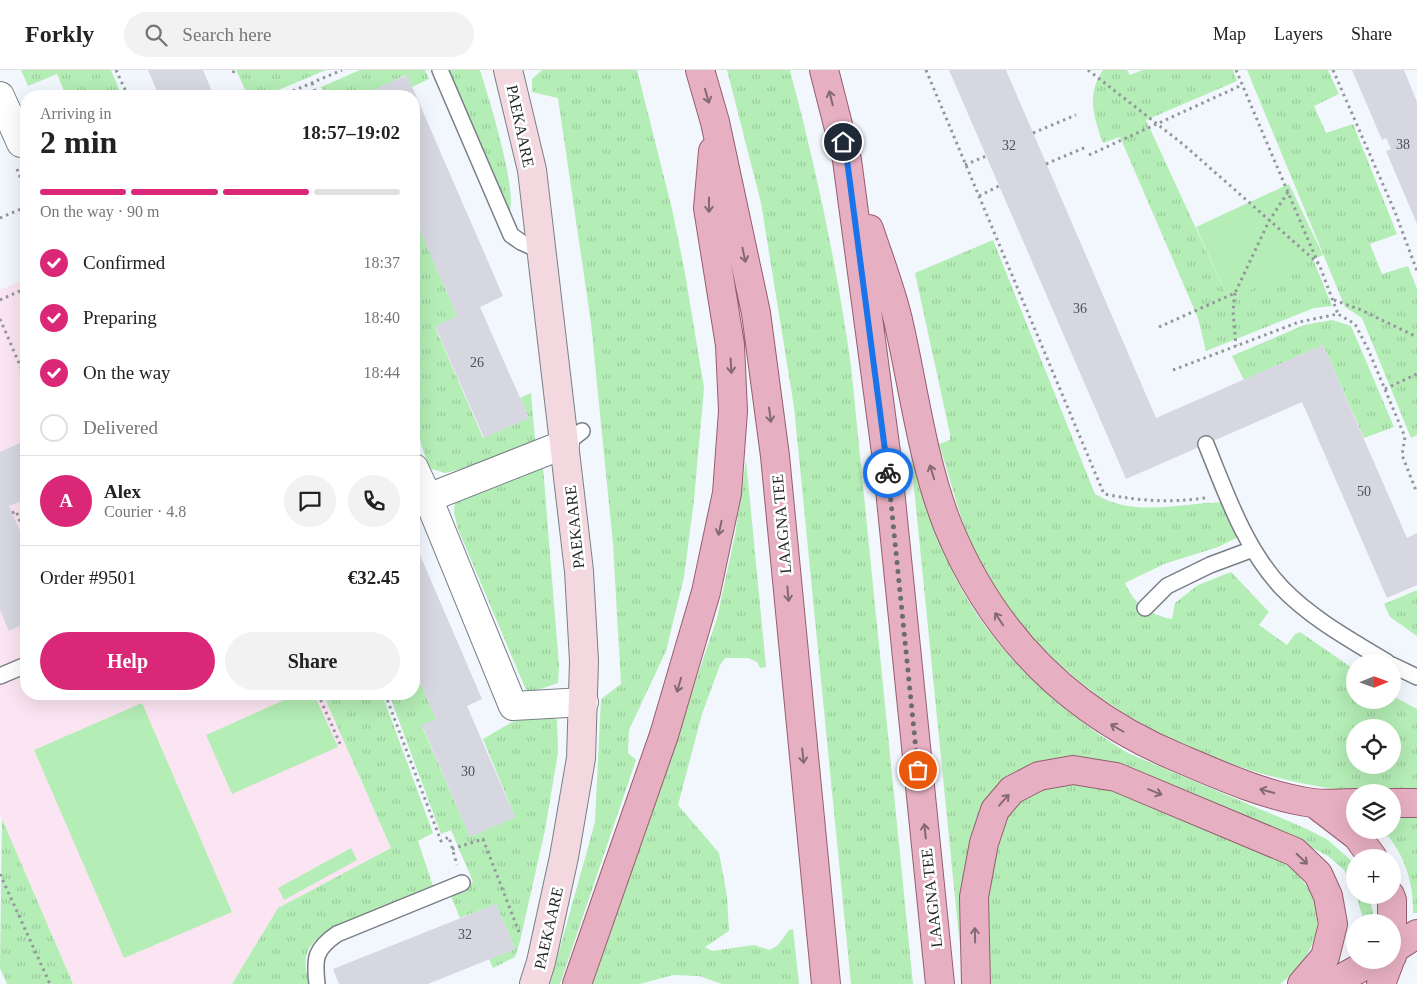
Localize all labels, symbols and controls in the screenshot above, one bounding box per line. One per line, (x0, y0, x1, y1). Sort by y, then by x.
search box (124, 12, 474, 57)
text: Forkly (25, 21, 94, 47)
icon: search (142, 21, 170, 49)
text: Search here (182, 24, 271, 45)
text: Map (1213, 24, 1246, 44)
text: Layers (1274, 24, 1323, 44)
text: Share (1351, 24, 1392, 44)
street label: PAEKAARE (503, 83, 538, 169)
one-way arrow (703, 88, 713, 104)
one-way arrow (826, 90, 836, 106)
text: Arriving in (40, 105, 112, 122)
pin (822, 121, 864, 163)
text: 18:57–19:02 (302, 122, 400, 143)
text: 2 min (40, 124, 117, 160)
icon: home (829, 128, 857, 156)
house number: 38 (1396, 137, 1410, 152)
house number: 32 (1002, 138, 1016, 153)
one-way arrow (704, 197, 714, 213)
text: On the way · 90 m (40, 203, 160, 220)
one-way arrow (740, 247, 749, 263)
icon: check (40, 249, 68, 277)
text: Confirmed (83, 252, 165, 273)
text: 18:37 (364, 254, 400, 271)
house number: 36 (1073, 301, 1087, 316)
icon: check (40, 304, 68, 332)
text: Preparing (83, 307, 157, 328)
text: 18:40 (364, 309, 400, 326)
house number: 26 (470, 355, 484, 370)
one-way arrow (726, 358, 735, 374)
icon: check (40, 359, 68, 387)
text: On the way (83, 362, 171, 383)
text: 18:44 (364, 364, 400, 381)
one-way arrow (765, 407, 775, 423)
text: Delivered (83, 417, 158, 438)
courier (863, 448, 913, 498)
icon: bike (874, 459, 902, 487)
one-way arrow (926, 464, 936, 480)
street label: LAAGNA TEE (769, 474, 794, 574)
button: chat (284, 475, 336, 527)
button: phone (348, 475, 400, 527)
text: Alex (104, 481, 141, 502)
street label: PAEKAARE (562, 484, 587, 570)
house number: 50 (1357, 484, 1371, 499)
text: A (59, 490, 73, 511)
text: Courier · 4.8 (104, 503, 186, 520)
one-way arrow (715, 519, 724, 535)
text: Order #9501 (40, 567, 137, 588)
text: €32.45 (348, 567, 400, 588)
one-way arrow (783, 586, 793, 602)
one-way arrow (993, 612, 1004, 626)
button: Help (40, 632, 215, 690)
button: Share (225, 632, 400, 690)
north arrow (1346, 654, 1401, 709)
map controls (1346, 654, 1401, 969)
one-way arrow (673, 676, 683, 692)
button: locate (1346, 719, 1401, 774)
one-way arrow (1110, 723, 1125, 733)
one-way arrow (798, 748, 808, 764)
pin (897, 749, 939, 791)
icon: bag (904, 756, 932, 784)
house number: 30 (461, 764, 475, 779)
button: layers (1346, 784, 1401, 839)
one-way arrow (1259, 786, 1275, 795)
one-way arrow (1147, 788, 1162, 797)
one-way arrow (998, 793, 1010, 806)
one-way arrow (920, 823, 929, 839)
street label: LAAGNA TEE (918, 847, 945, 948)
button: + (1346, 849, 1401, 904)
one-way arrow (1296, 853, 1309, 865)
street label: PAEKAARE (531, 885, 566, 971)
button: − (1346, 914, 1401, 969)
house number: 32 (458, 927, 472, 942)
one-way arrow (970, 928, 980, 944)

